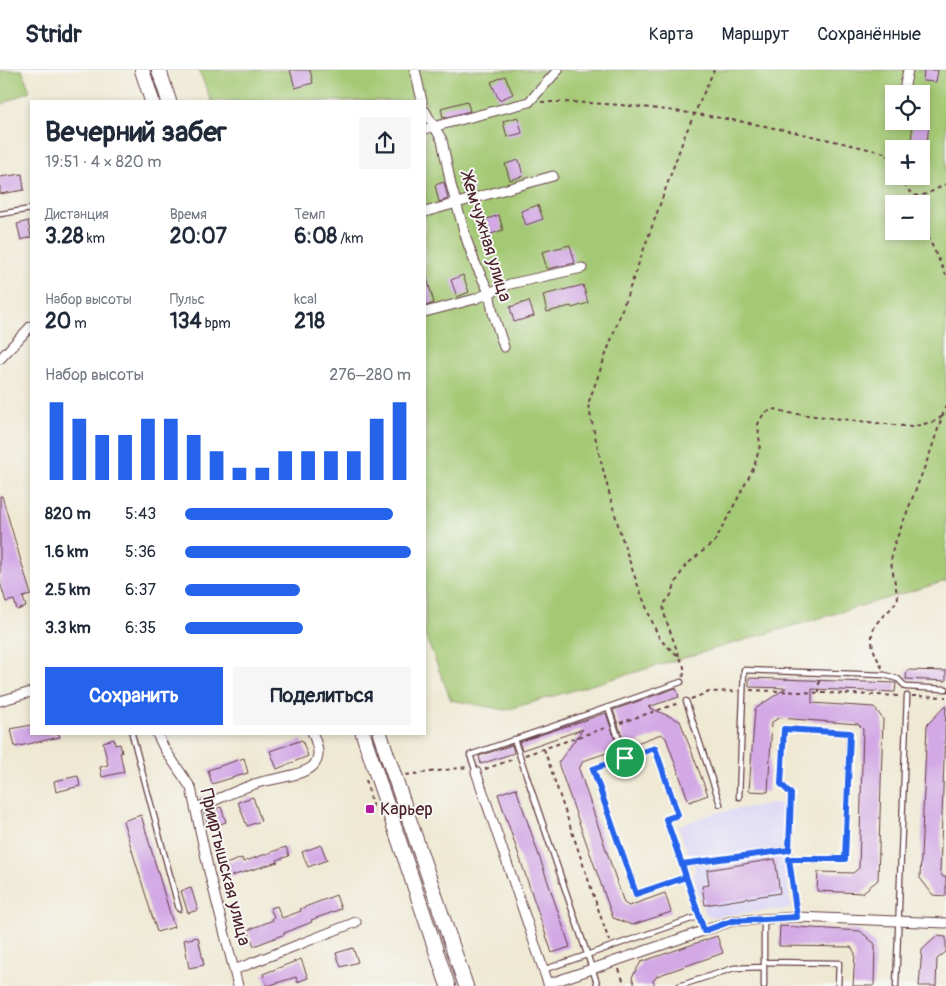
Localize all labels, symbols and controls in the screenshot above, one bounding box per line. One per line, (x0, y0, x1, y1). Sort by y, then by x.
text: Stridr (25, 20, 82, 49)
text: Карта (649, 23, 693, 46)
text: Маршрут (721, 23, 789, 46)
text: Сохранённые (817, 23, 921, 46)
map controls (885, 85, 930, 240)
button: locate (885, 85, 930, 130)
text: Вечерний забег (45, 115, 227, 150)
button: share (359, 117, 411, 169)
button: + (885, 140, 930, 185)
text: 19:51 · 4 × 820 m (45, 152, 161, 172)
street label: Жемчужная улица (454, 167, 517, 305)
button: − (885, 195, 930, 240)
text: Дистанция (45, 206, 109, 223)
text: Время (170, 206, 207, 223)
text: Темп (294, 206, 325, 223)
text: 3.28 (45, 223, 84, 250)
text: 20:07 (170, 223, 227, 250)
text: 6:08 (294, 223, 337, 250)
text: km (84, 230, 105, 247)
text: /km (337, 230, 363, 247)
text: Набор высоты (45, 291, 132, 308)
text: Пульс (170, 291, 205, 308)
text: kcal (294, 291, 317, 308)
text: 20 (45, 308, 71, 335)
text: 134 (170, 308, 202, 335)
text: 218 (294, 308, 325, 335)
text: m (71, 315, 87, 332)
text: bpm (202, 315, 231, 332)
text: Набор высоты (45, 365, 144, 385)
text: 276–280 m (329, 365, 411, 385)
text: 820 m (45, 504, 91, 524)
text: 5:43 (125, 504, 156, 524)
text: 1.6 km (45, 542, 88, 562)
text: 5:36 (125, 542, 156, 562)
text: 2.5 km (45, 580, 90, 600)
text: 6:37 (125, 580, 156, 600)
text: 3.3 km (45, 618, 91, 638)
text: 6:35 (125, 618, 156, 638)
button: Сохранить (45, 667, 223, 725)
button: Поделиться (233, 667, 411, 725)
pin (604, 737, 646, 779)
icon: arrive (611, 744, 639, 772)
street label: Прииртышская улица (194, 786, 256, 948)
place label: Карьер (380, 798, 433, 821)
marker: Карьер (364, 803, 376, 815)

